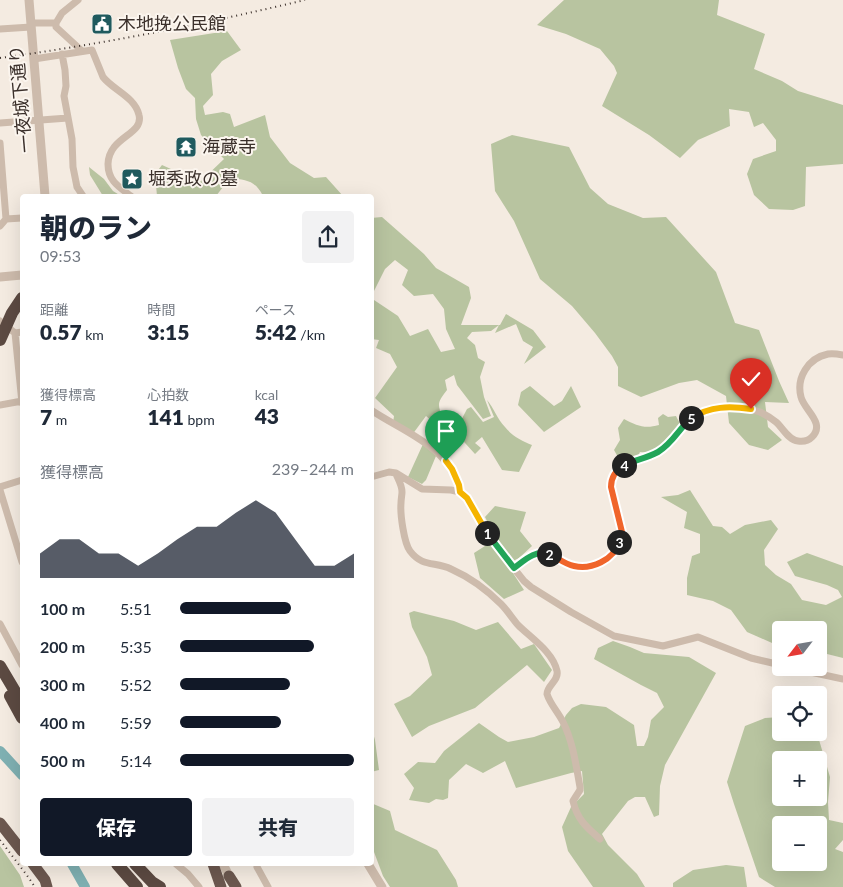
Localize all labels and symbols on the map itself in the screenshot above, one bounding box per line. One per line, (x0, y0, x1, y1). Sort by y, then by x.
public building icon: 木地挽公民館 (90, 12, 114, 36)
place label: 木地挽公民館 (118, 12, 226, 34)
street label: 一夜城下通り (4, 44, 36, 154)
temple icon: 海蔵寺 (174, 135, 198, 159)
place label: 海蔵寺 (202, 135, 256, 157)
place icon: 堀秀政の墓 (120, 167, 144, 191)
place label: 堀秀政の墓 (148, 167, 238, 189)
pin (730, 358, 772, 409)
pin: 5 (678, 406, 704, 430)
pin (425, 410, 467, 461)
pin: 4 (612, 452, 636, 478)
pin: 1 (474, 520, 500, 546)
pin: 3 (606, 530, 632, 554)
pin: 2 (536, 542, 562, 566)
north arrow (772, 621, 828, 676)

